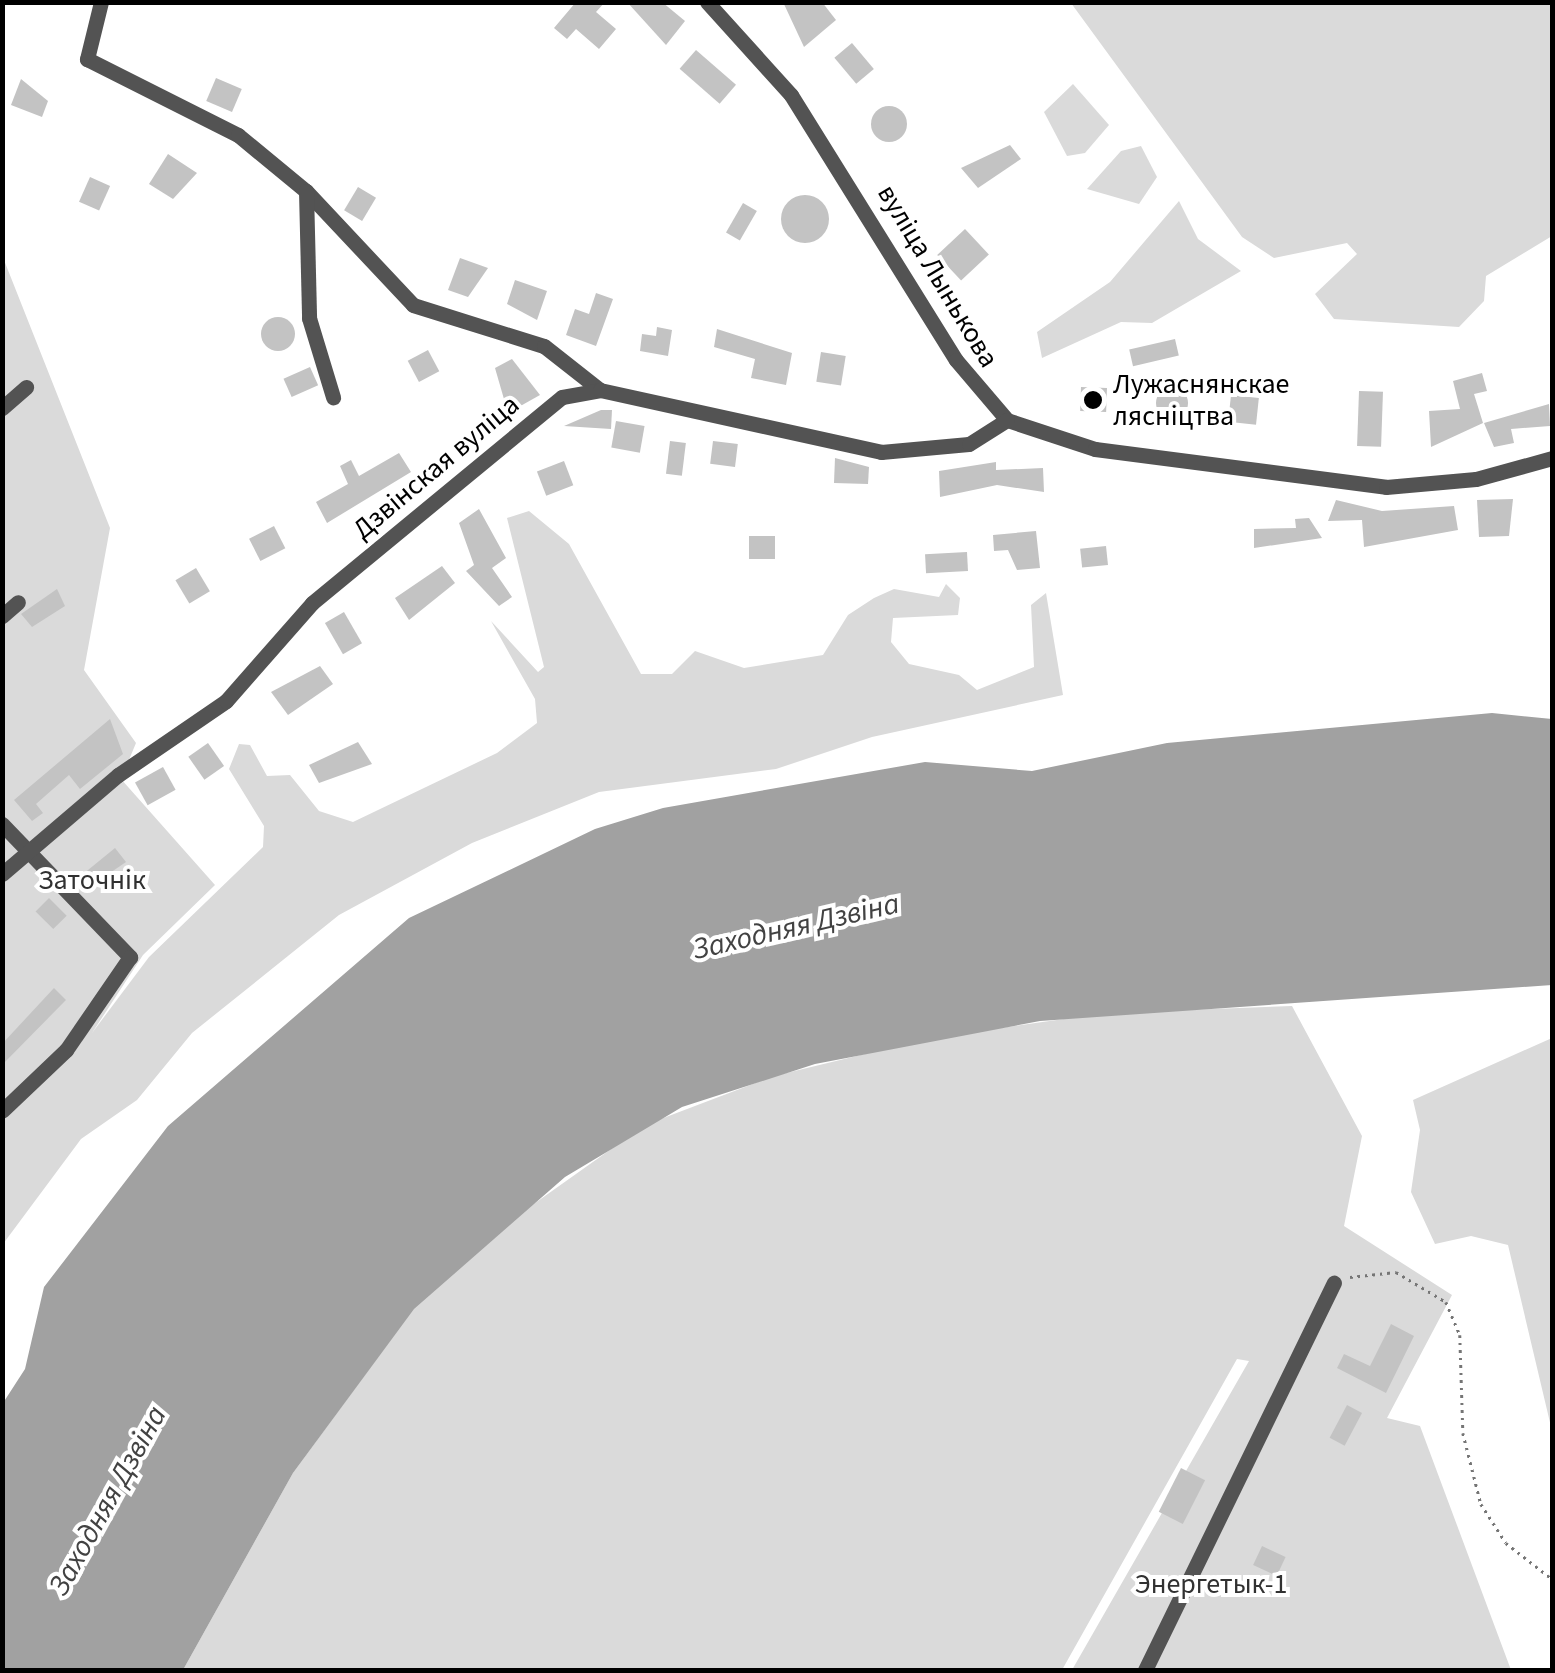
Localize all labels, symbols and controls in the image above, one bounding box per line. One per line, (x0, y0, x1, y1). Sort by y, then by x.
street label: вуліца Лынькова (870, 179, 1006, 373)
place label: Лужаснянскае лясніцтва (1113, 367, 1290, 433)
street label: Дзвінская вуліца (346, 388, 526, 546)
marker: Лужаснянскае лясніцтва (1082, 389, 1104, 411)
park label: Заточнік (38, 863, 146, 897)
water label: Заходняя Дзвіна (689, 886, 903, 968)
water label: Заходняя Дзвіна (41, 1400, 175, 1602)
park label: Энергетык-1 (1135, 1567, 1287, 1601)

